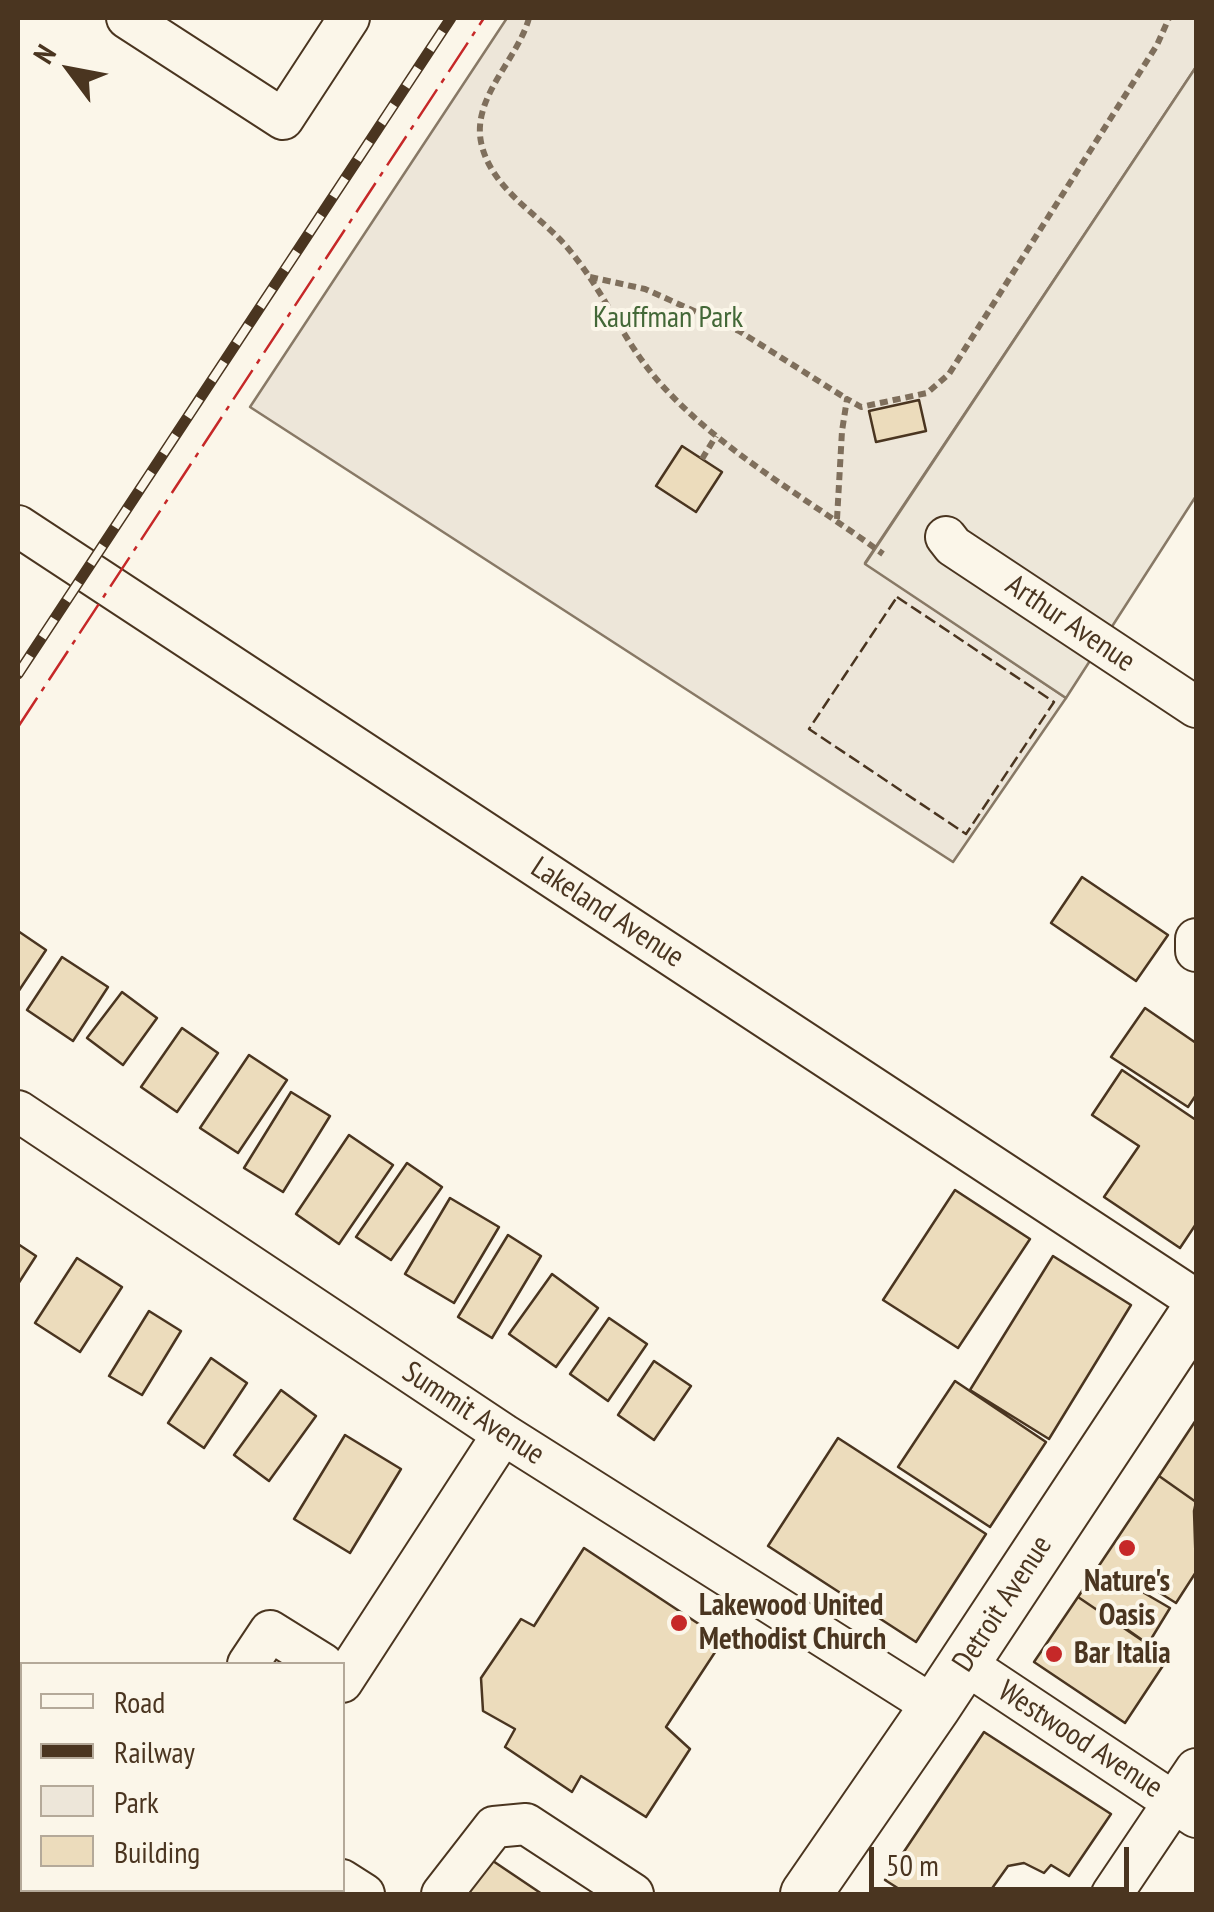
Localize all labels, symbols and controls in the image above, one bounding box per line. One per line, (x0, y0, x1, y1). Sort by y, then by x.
north arrow (20, 20, 120, 120)
text: N (24, 38, 64, 70)
park label: Kauffman Park (593, 300, 743, 336)
street label: Arthur Avenue (999, 568, 1141, 680)
street label: Lakeland Avenue (524, 850, 690, 976)
street label: Summit Avenue (395, 1355, 551, 1473)
street label: Detroit Avenue (946, 1529, 1060, 1679)
marker: Nature's Oasis (1116, 1537, 1138, 1559)
place label: Nature's Oasis (1084, 1564, 1170, 1634)
place label: Lakewood United Methodist Church (699, 1588, 886, 1658)
marker: Lakewood United Methodist Church (668, 1612, 690, 1634)
place label: Bar Italia (1074, 1636, 1171, 1672)
marker: Bar Italia (1043, 1643, 1065, 1665)
legend (20, 1662, 345, 1892)
street label: Westwood Avenue (991, 1674, 1169, 1806)
text: Road (114, 1682, 165, 1721)
text: Railway (114, 1732, 195, 1771)
text: Park (114, 1782, 159, 1821)
scale bar (874, 1827, 1134, 1889)
text: Building (114, 1832, 200, 1871)
text: 50 m (886, 1845, 939, 1884)

